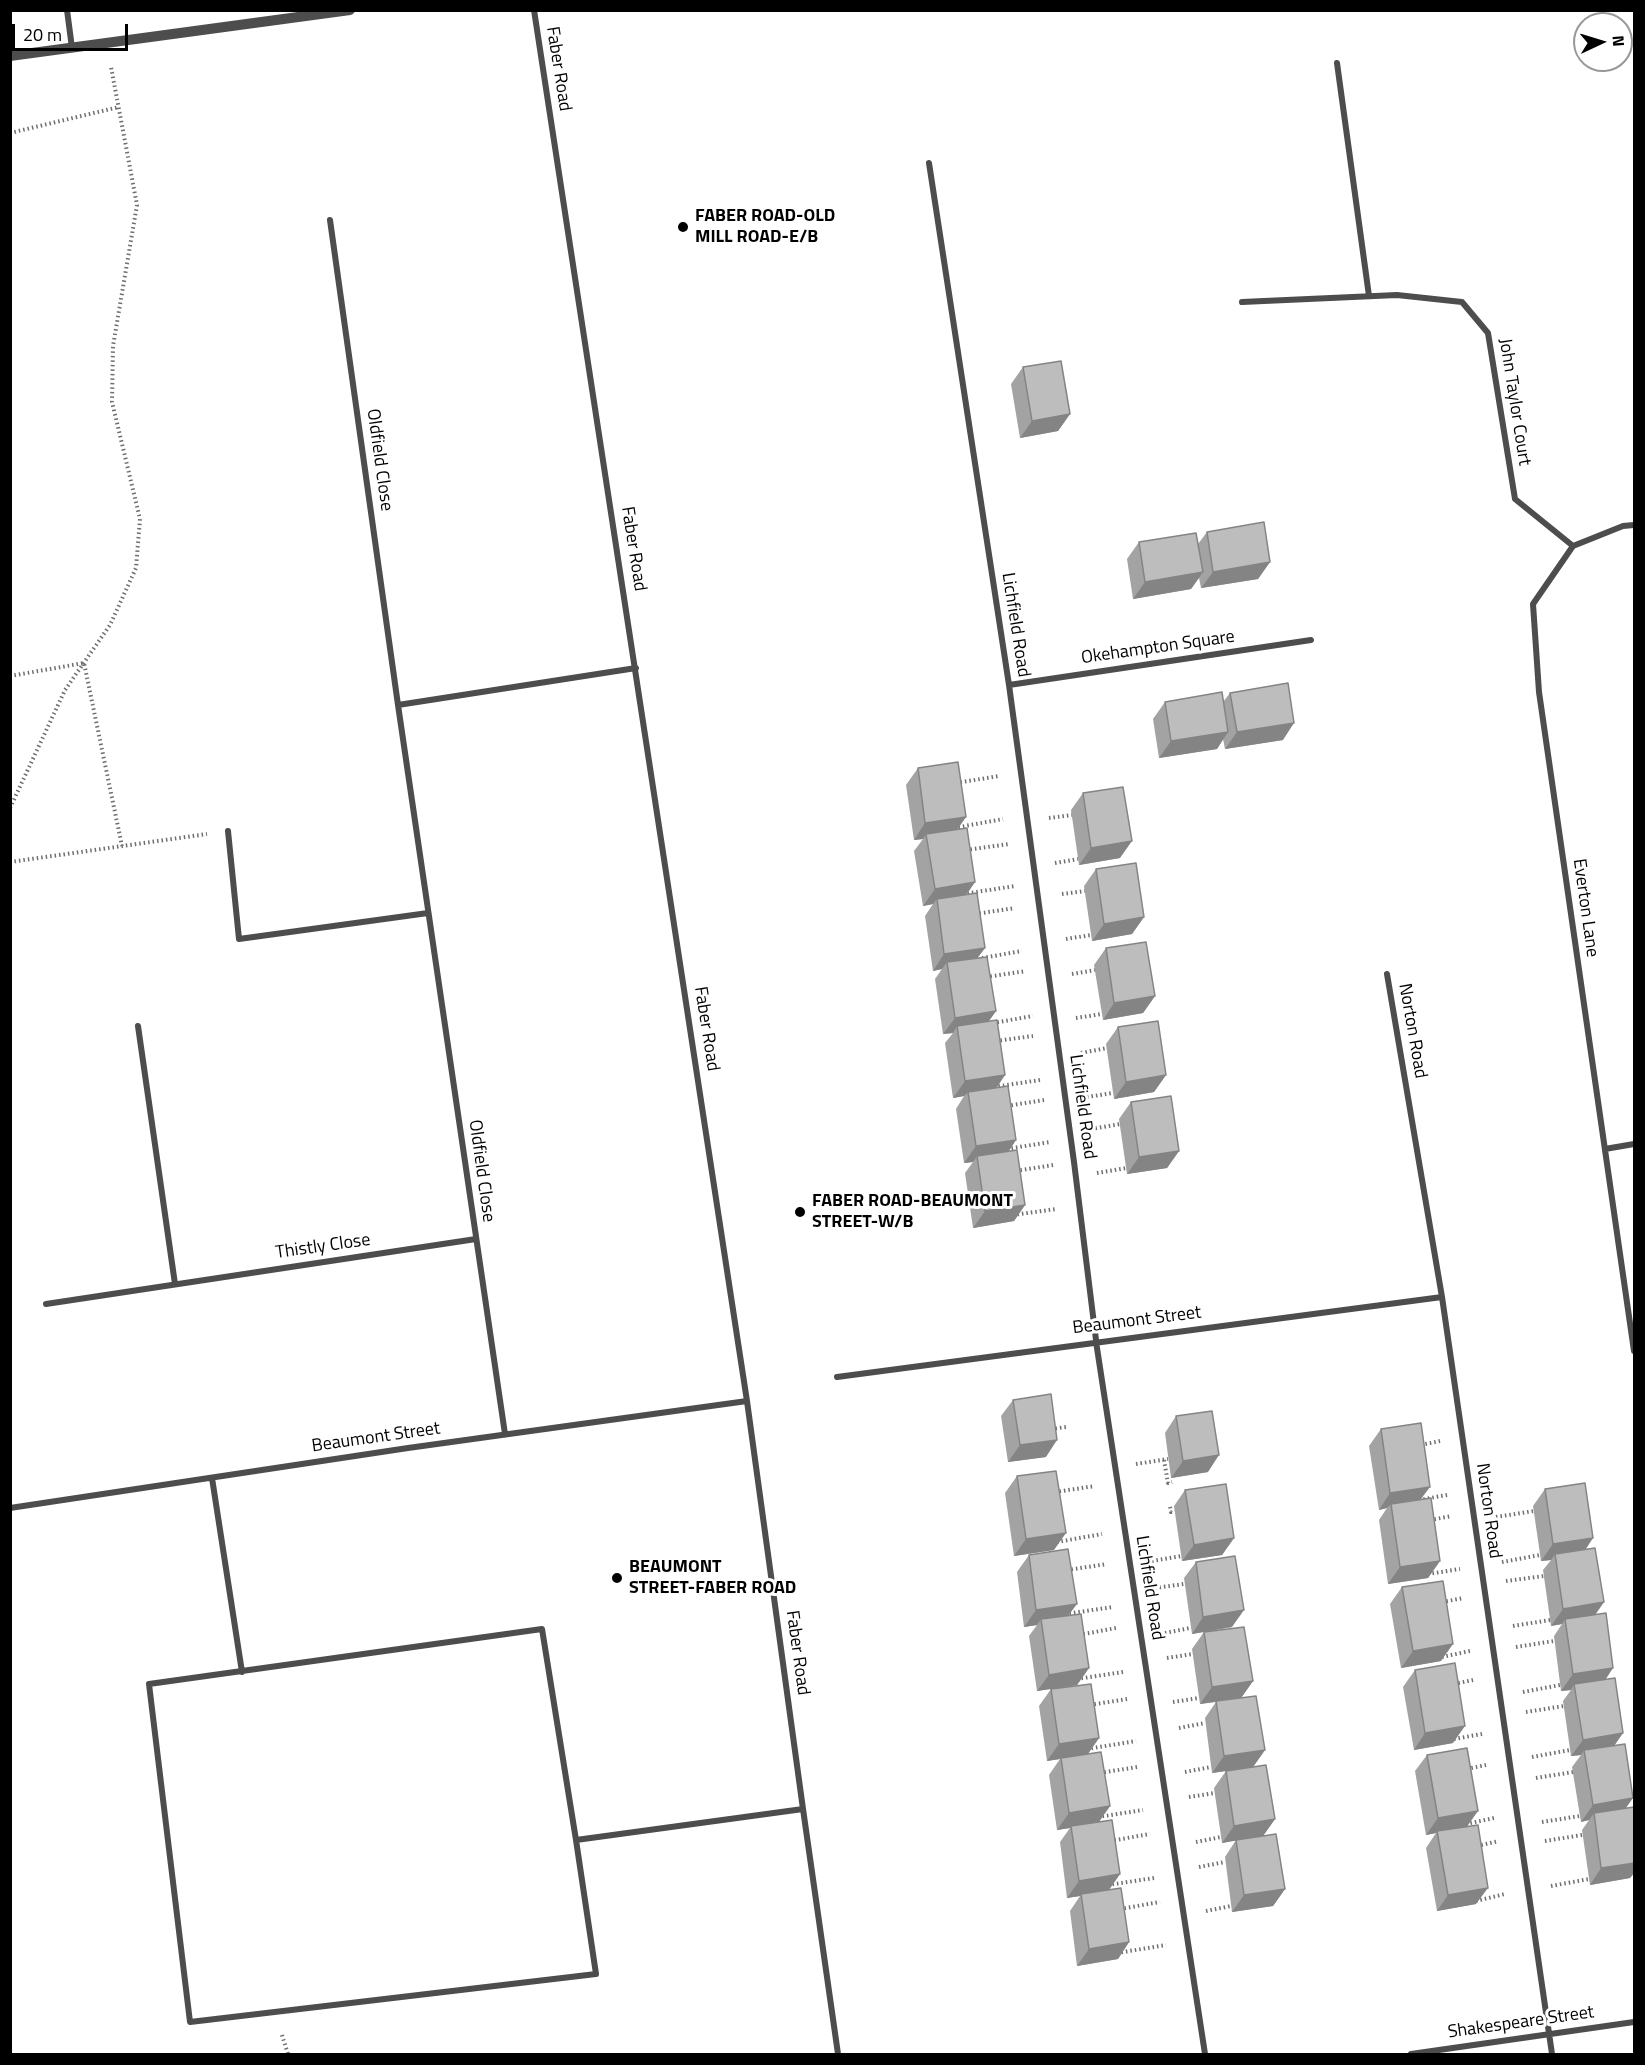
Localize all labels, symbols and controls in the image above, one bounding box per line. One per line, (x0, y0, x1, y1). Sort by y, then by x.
scale bar (15, 12, 130, 50)
north arrow (1573, 12, 1633, 72)
text: 20 m (23, 21, 62, 48)
street label: Faber Road (541, 25, 575, 113)
text: N (1607, 35, 1631, 47)
place label: FABER ROAD-OLD MILL ROAD-E/B (695, 206, 835, 248)
marker: FABER ROAD-OLD MILL ROAD-E/B (676, 220, 690, 234)
street label: John Taylor Court (1493, 337, 1535, 467)
street label: Oldfield Close (361, 407, 397, 513)
street label: Faber Road (616, 505, 650, 593)
street label: Lichfield Road (996, 571, 1034, 679)
street label: Okehampton Square (1080, 627, 1236, 669)
street label: Everton Lane (1567, 857, 1603, 959)
street label: Norton Road (1393, 982, 1431, 1080)
street label: Faber Road (689, 985, 723, 1073)
street label: Lichfield Road (1064, 1053, 1100, 1161)
street label: Oldfield Close (463, 1118, 499, 1224)
place label: FABER ROAD-BEAUMONT STREET-W/B (812, 1191, 1013, 1234)
marker: FABER ROAD-BEAUMONT STREET-W/B (793, 1205, 807, 1219)
street label: Thistly Close (274, 1230, 372, 1264)
street label: Beaumont Street (1071, 1302, 1203, 1340)
street label: Beaumont Street (310, 1418, 442, 1458)
street label: Norton Road (1471, 1462, 1505, 1560)
street label: Lichfield Road (1130, 1534, 1168, 1642)
place label: BEAUMONT STREET-FABER ROAD (629, 1557, 796, 1600)
marker: BEAUMONT STREET-FABER ROAD (610, 1571, 624, 1585)
street label: Faber Road (780, 1609, 814, 1697)
street label: Shakespeare Street (1447, 2002, 1595, 2044)

